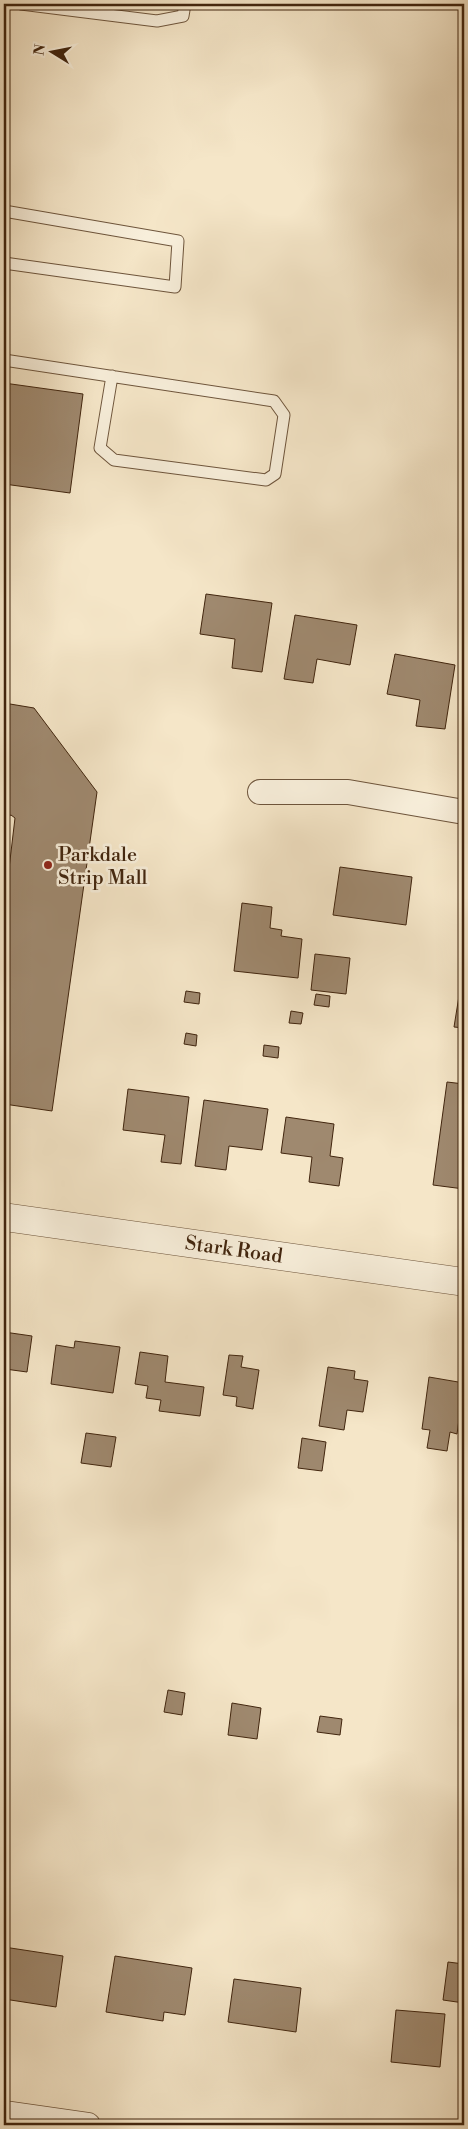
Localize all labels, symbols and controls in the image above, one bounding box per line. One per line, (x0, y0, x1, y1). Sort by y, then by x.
north arrow (28, 28, 78, 78)
text: N (30, 43, 50, 57)
place label: Parkdale Strip Mall (58, 843, 148, 891)
marker: Parkdale Strip Mall (42, 859, 54, 871)
street label: Stark Road (183, 1231, 285, 1270)

